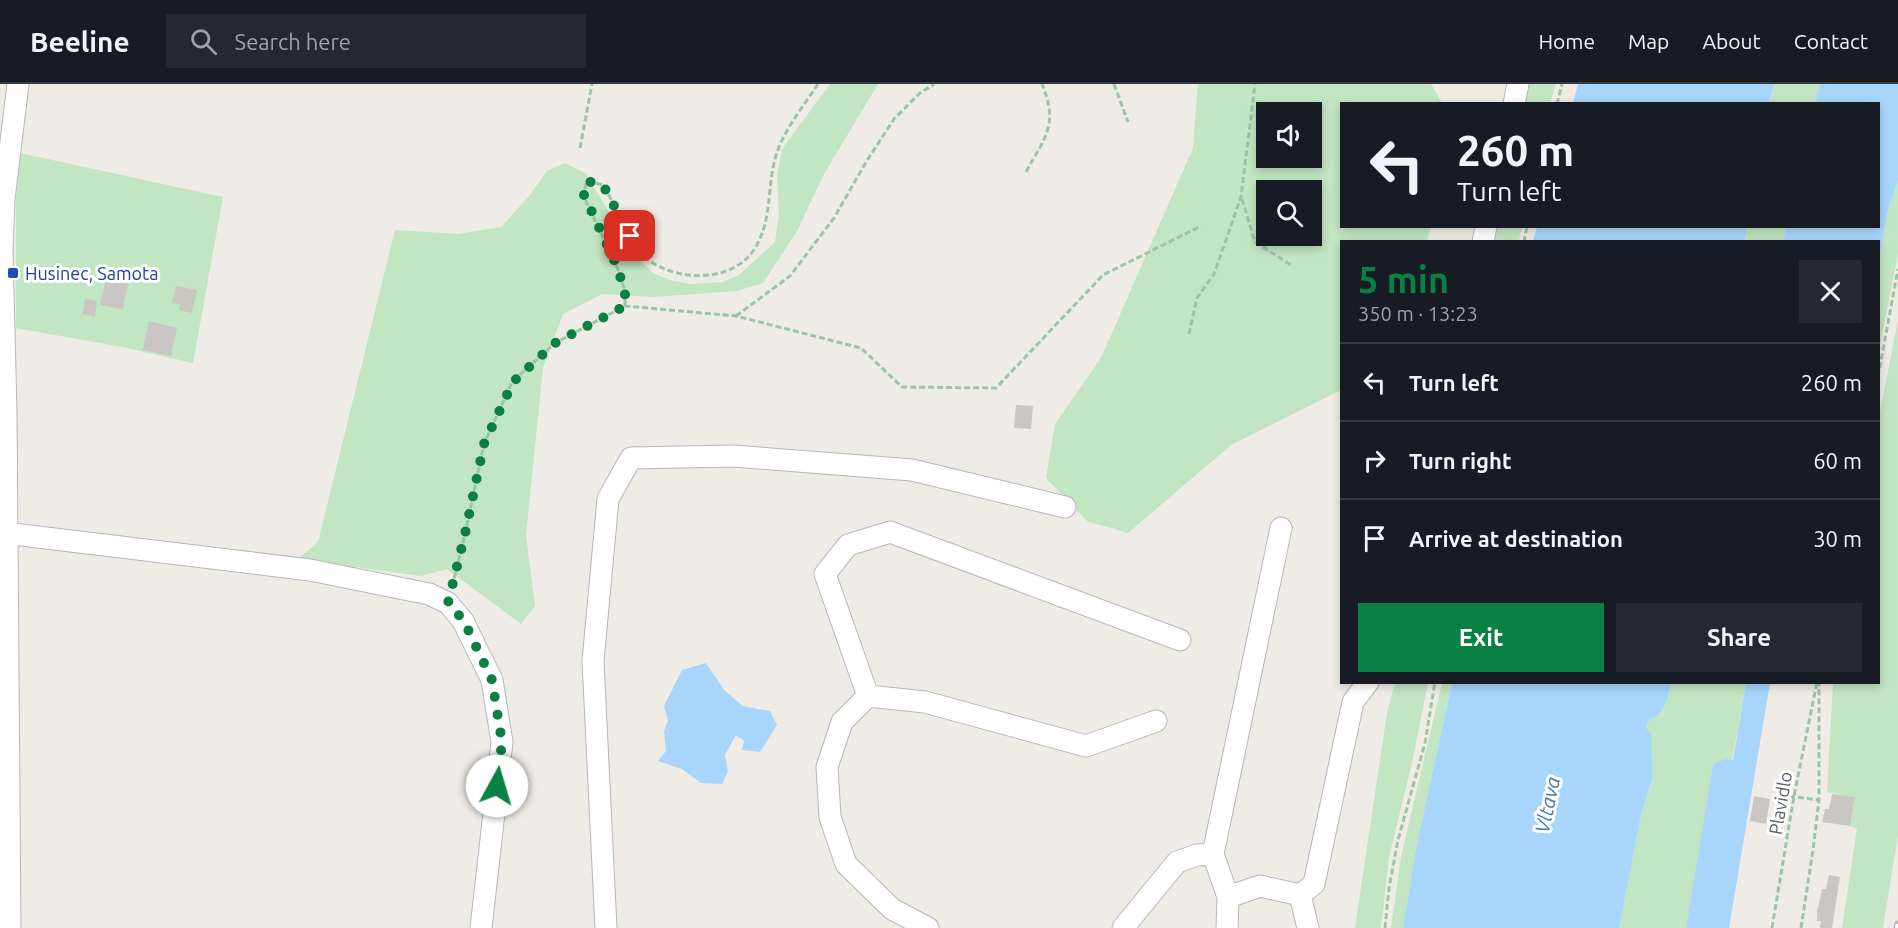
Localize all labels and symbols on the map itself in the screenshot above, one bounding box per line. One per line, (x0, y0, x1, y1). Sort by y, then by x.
pin (604, 210, 655, 261)
place label: Husinec, Samota (25, 263, 158, 283)
marker: Husinec, Samota (6, 266, 20, 280)
position arrow (465, 754, 529, 818)
street label: Plavidlo (1765, 770, 1795, 836)
water label: Vltava (1530, 775, 1564, 835)

